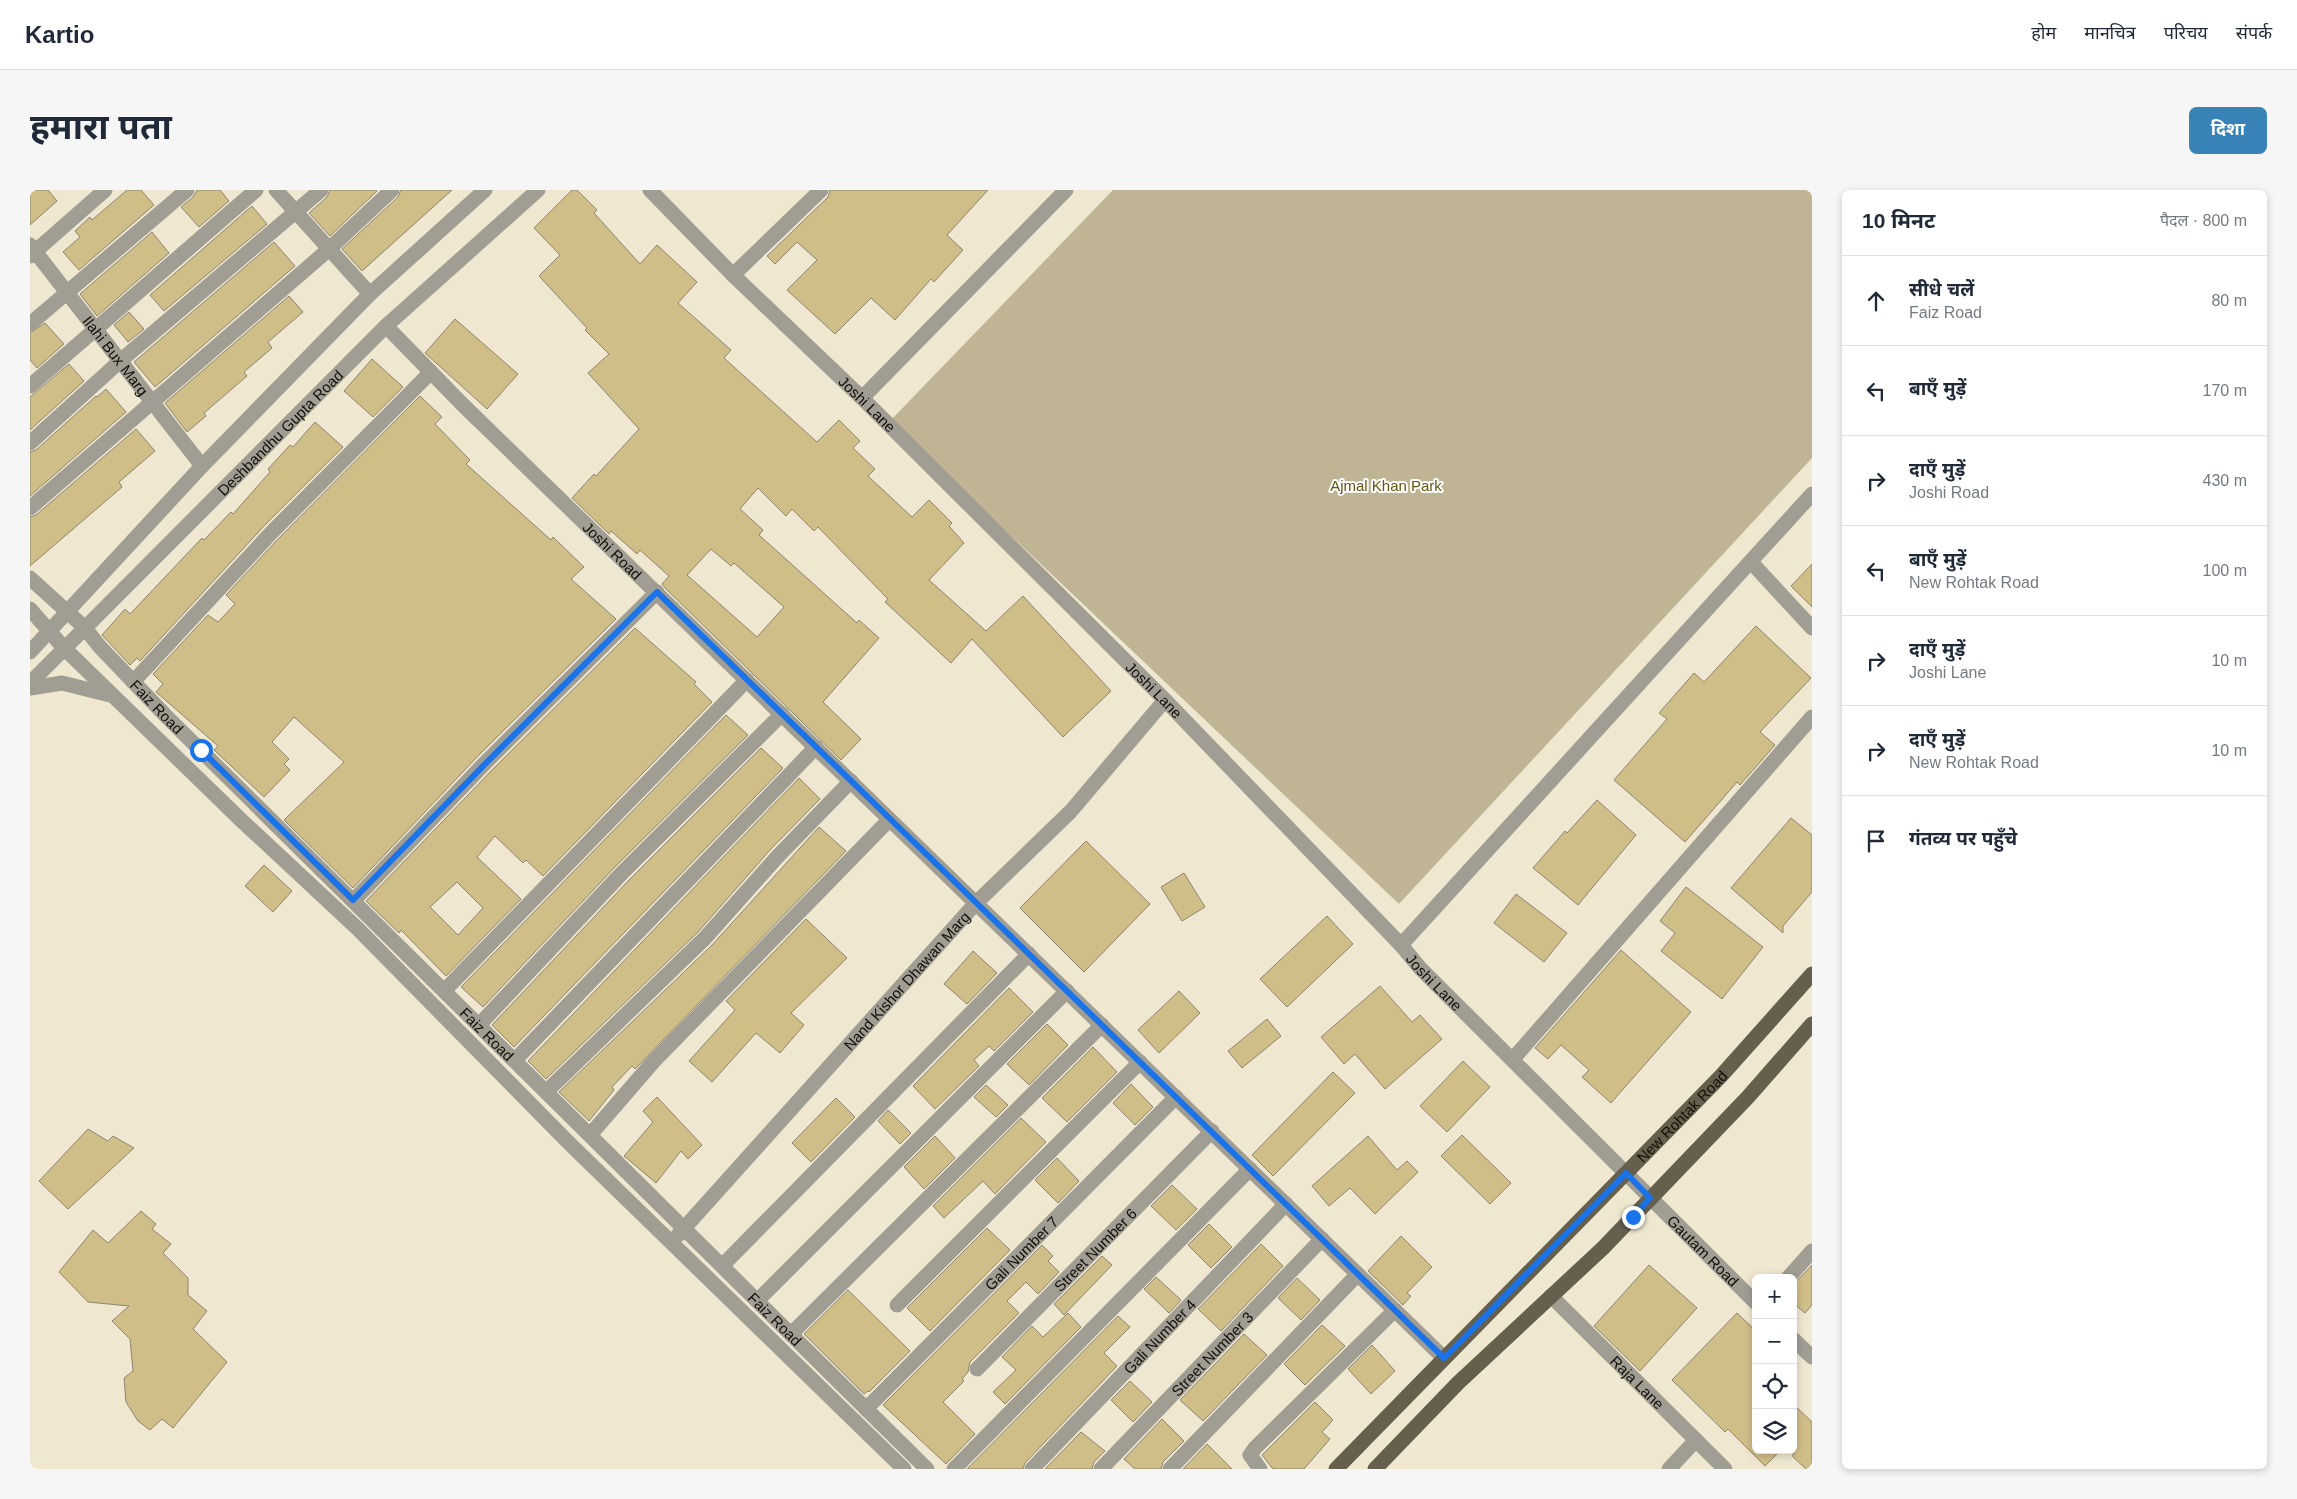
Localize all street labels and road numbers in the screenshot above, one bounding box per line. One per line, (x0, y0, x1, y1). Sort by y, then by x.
street label: Ilahi Bux Marg (80, 312, 152, 399)
street label: Deshbandhu Gupta Road (214, 366, 346, 499)
street label: Joshi Lane (836, 372, 899, 435)
street label: Joshi Road (580, 518, 646, 583)
street label: Joshi Lane (1123, 658, 1186, 721)
street label: Faiz Road (127, 676, 187, 737)
street label: Nand Kishor Dhawan Marg (840, 908, 973, 1053)
street label: Joshi Lane (1403, 950, 1466, 1014)
street label: Faiz Road (457, 1004, 518, 1064)
street label: New Rohtak Road (1633, 1067, 1730, 1166)
street label: Street Number 6 (1050, 1204, 1140, 1295)
street label: Gautam Road (1664, 1212, 1742, 1290)
street label: Gali Number 7 (981, 1213, 1061, 1293)
street label: Faiz Road (745, 1289, 805, 1349)
street label: Gali Number 4 (1120, 1295, 1199, 1377)
street label: Street Number 3 (1168, 1308, 1256, 1399)
street label: Raja Lane (1607, 1352, 1668, 1412)

